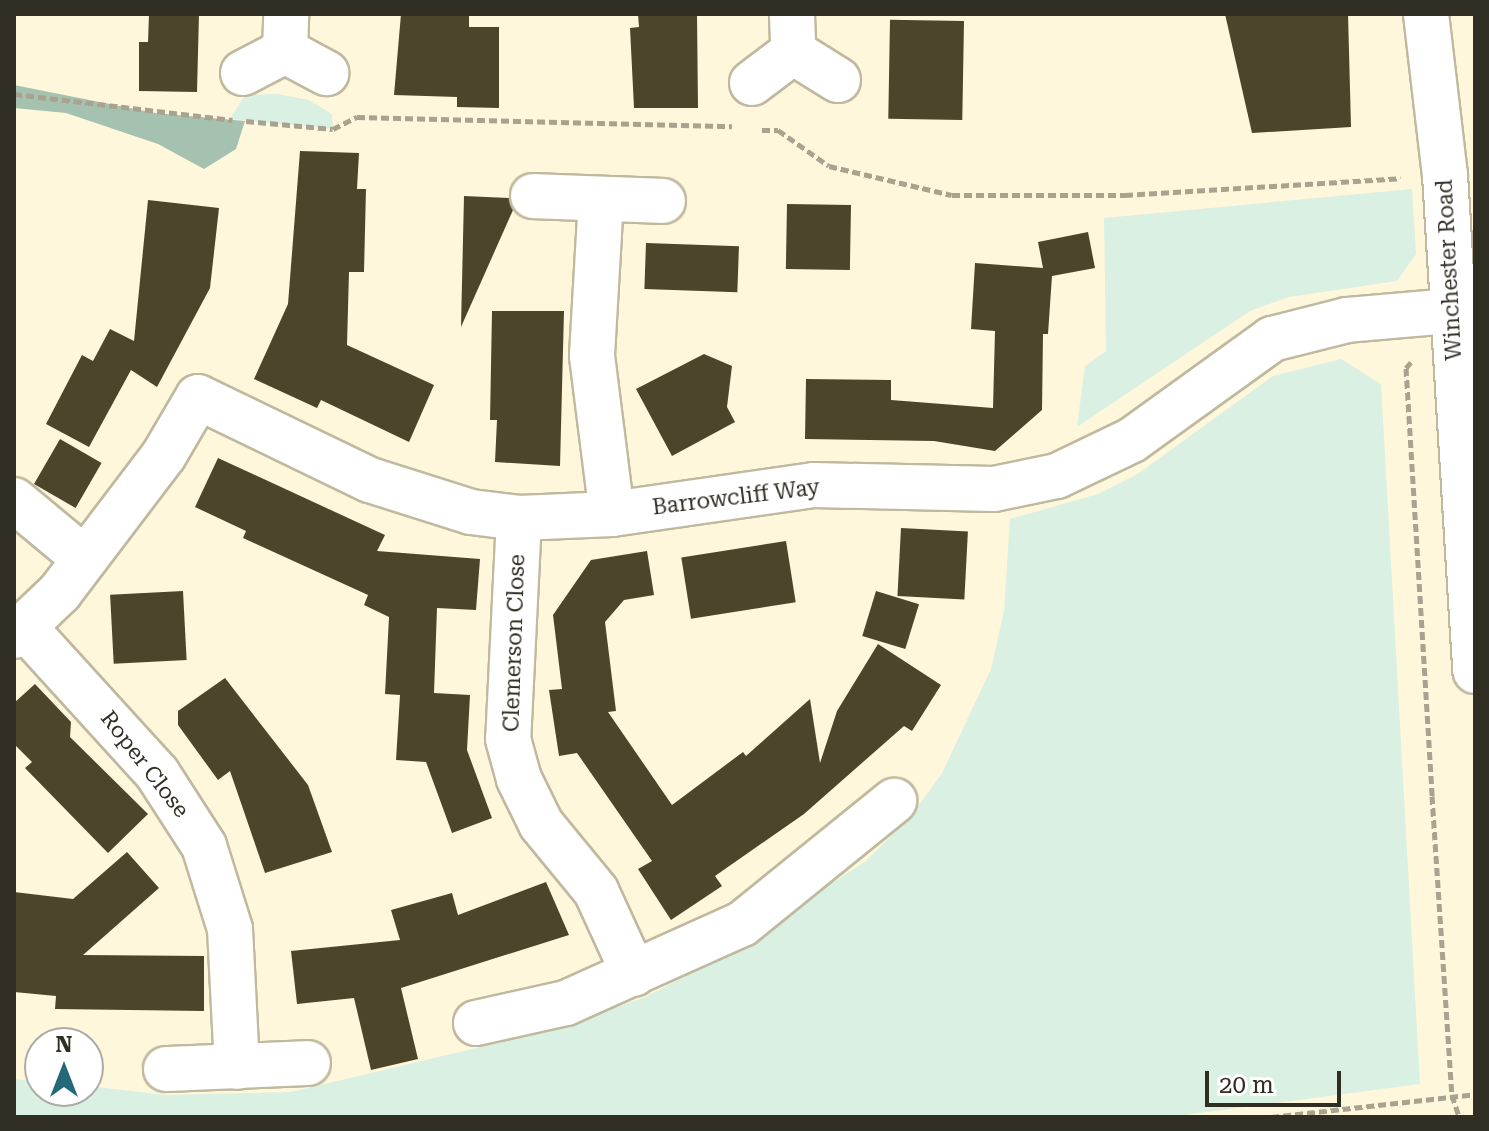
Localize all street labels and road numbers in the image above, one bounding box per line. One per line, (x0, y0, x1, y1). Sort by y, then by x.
street label: Winchester Road (1431, 179, 1467, 361)
street label: Barrowcliff Way (651, 474, 821, 520)
street label: Clemerson Close (498, 554, 530, 732)
street label: Roper Close (95, 705, 195, 823)

